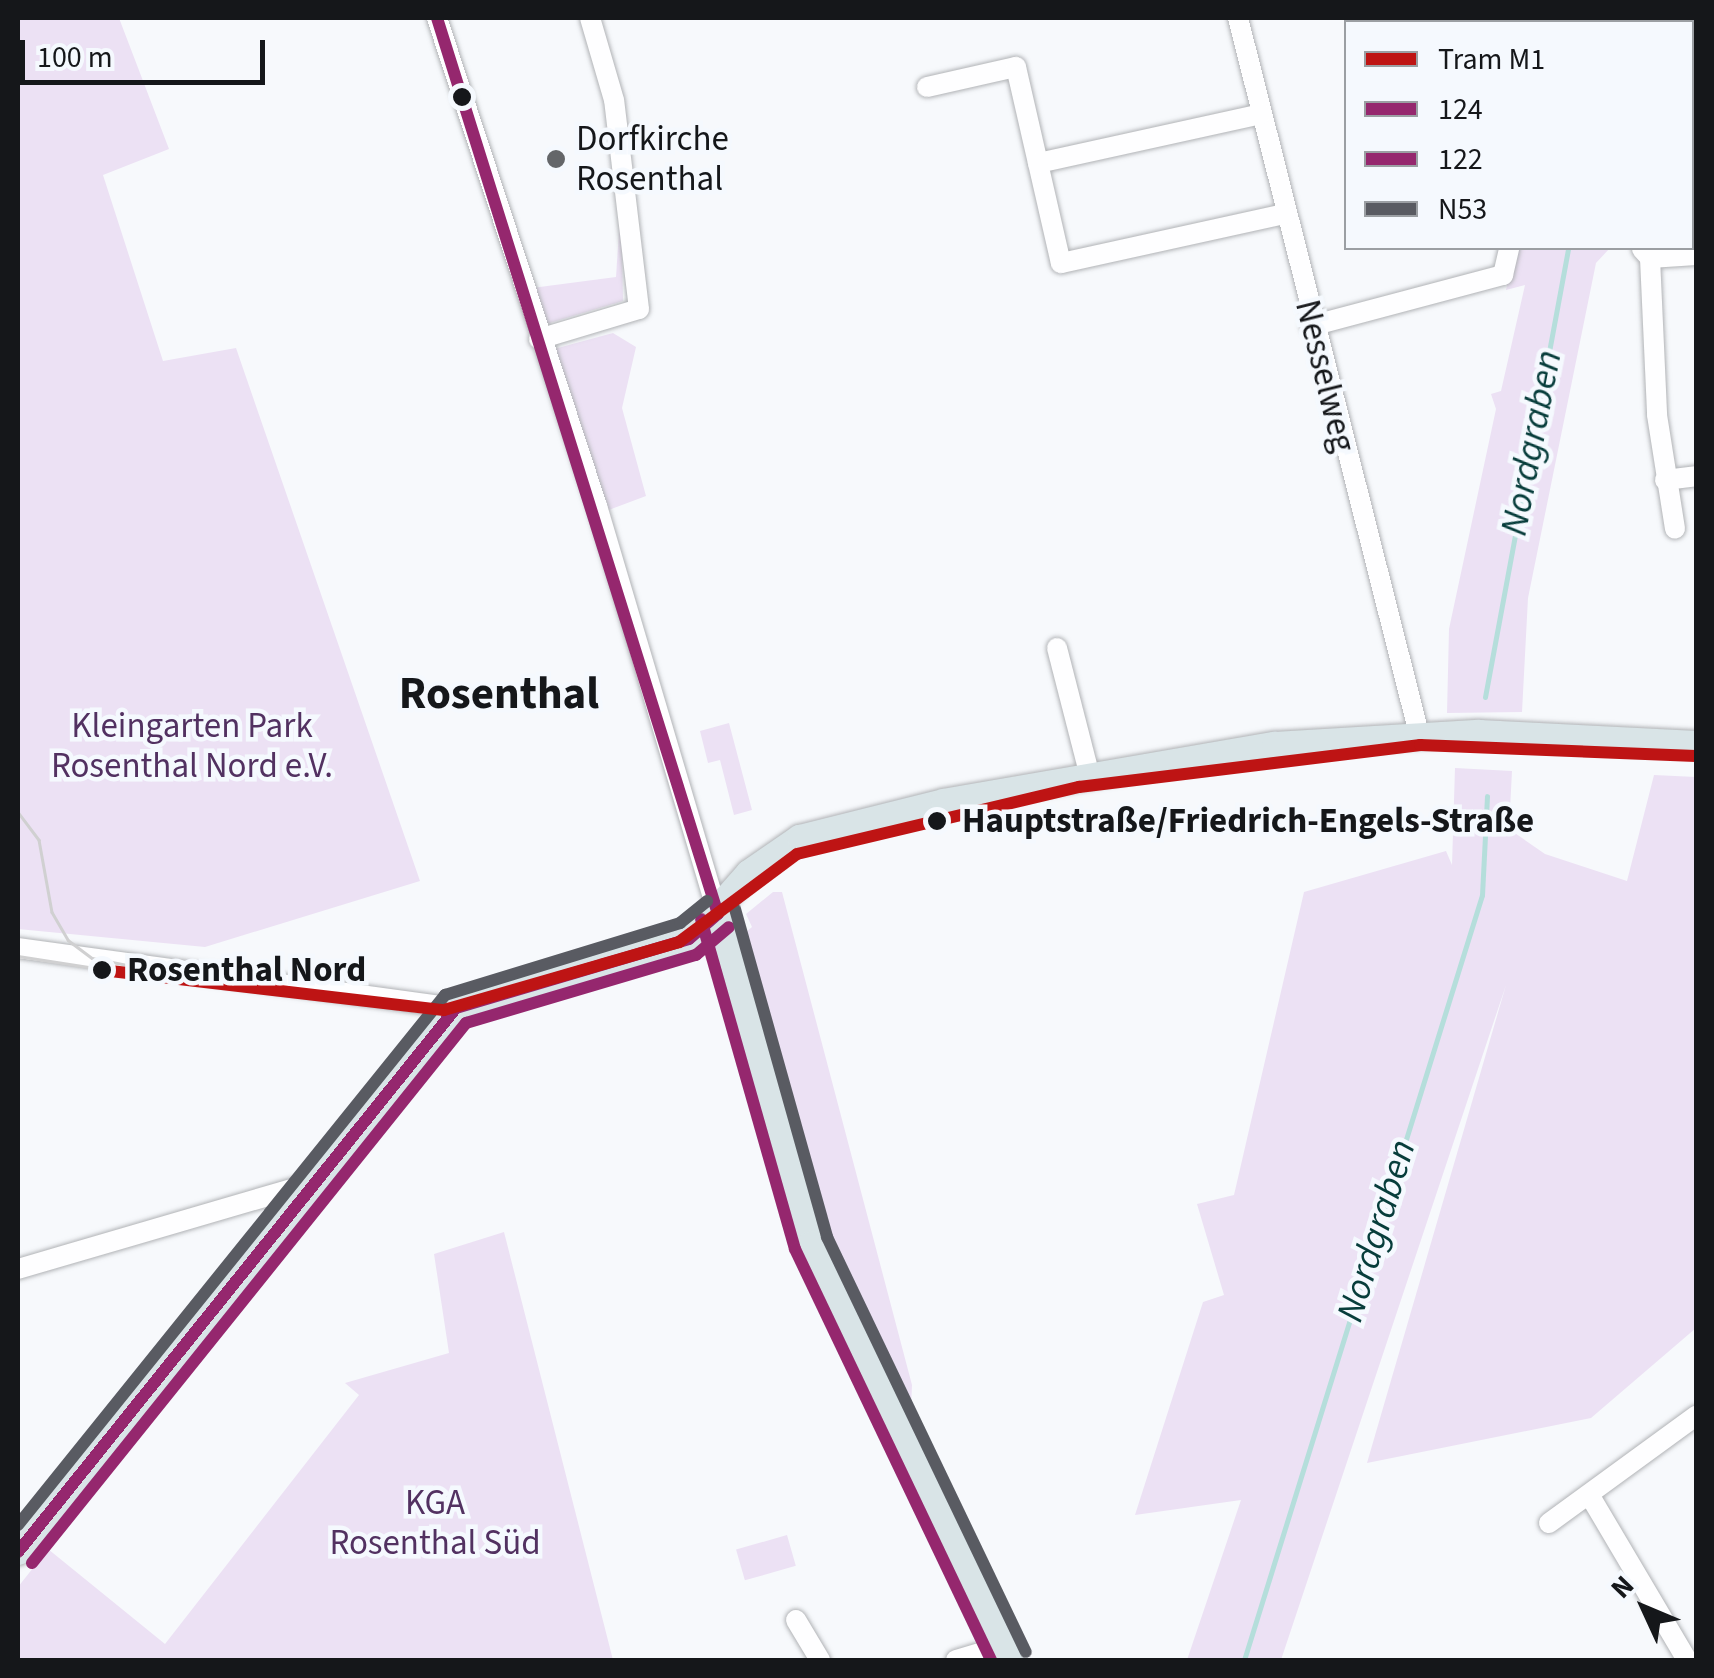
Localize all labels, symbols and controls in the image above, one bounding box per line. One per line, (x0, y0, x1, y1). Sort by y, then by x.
scale bar (25, 20, 270, 82)
legend (1344, 20, 1694, 250)
text: 100 m (37, 36, 113, 79)
text: Tram M1 (1438, 38, 1545, 81)
unlabelled marker (452, 87, 472, 107)
text: 124 (1438, 88, 1483, 131)
place label: Dorfkirche Rosenthal (576, 118, 729, 200)
text: 122 (1438, 138, 1483, 181)
marker: Dorfkirche Rosenthal (545, 148, 567, 170)
text: N53 (1438, 188, 1487, 231)
street label: Nesselweg (1286, 296, 1364, 456)
water label: Nordgraben (1492, 347, 1572, 539)
district label: Rosenthal (399, 668, 599, 722)
park label: Kleingarten Park Rosenthal Nord e.V. (51, 705, 333, 787)
place label: Hauptstraße/Friedrich-Engels-Straße (962, 800, 1534, 842)
marker: Hauptstraße/Friedrich-Engels-Straße (921, 805, 953, 837)
place label: Rosenthal Nord (127, 949, 366, 991)
marker: Rosenthal Nord (86, 954, 118, 986)
water label: Nordgraben (1328, 1135, 1426, 1327)
park label: KGA Rosenthal Süd (329, 1482, 541, 1564)
north arrow (1594, 1558, 1694, 1658)
text: N (1602, 1567, 1643, 1608)

